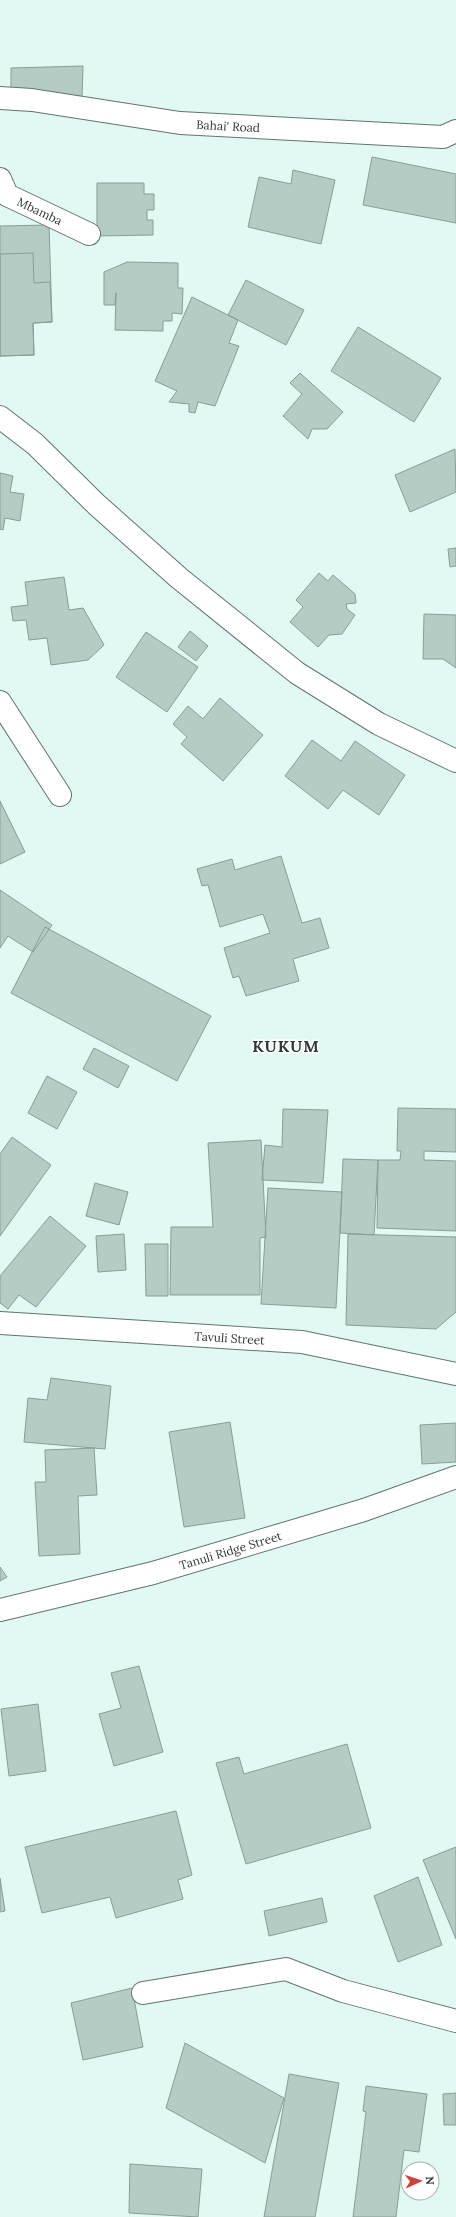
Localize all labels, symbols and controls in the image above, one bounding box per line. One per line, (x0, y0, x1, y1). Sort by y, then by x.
street label: Bahai' Road (196, 116, 260, 135)
street label: Mbamba (15, 194, 65, 228)
district label: KUKUM (252, 1036, 320, 1056)
street label: Tavuli Street (194, 1328, 266, 1347)
street label: Tanuli Ridge Street (177, 1527, 284, 1572)
north arrow (400, 2161, 440, 2201)
text: N (423, 2176, 437, 2186)

